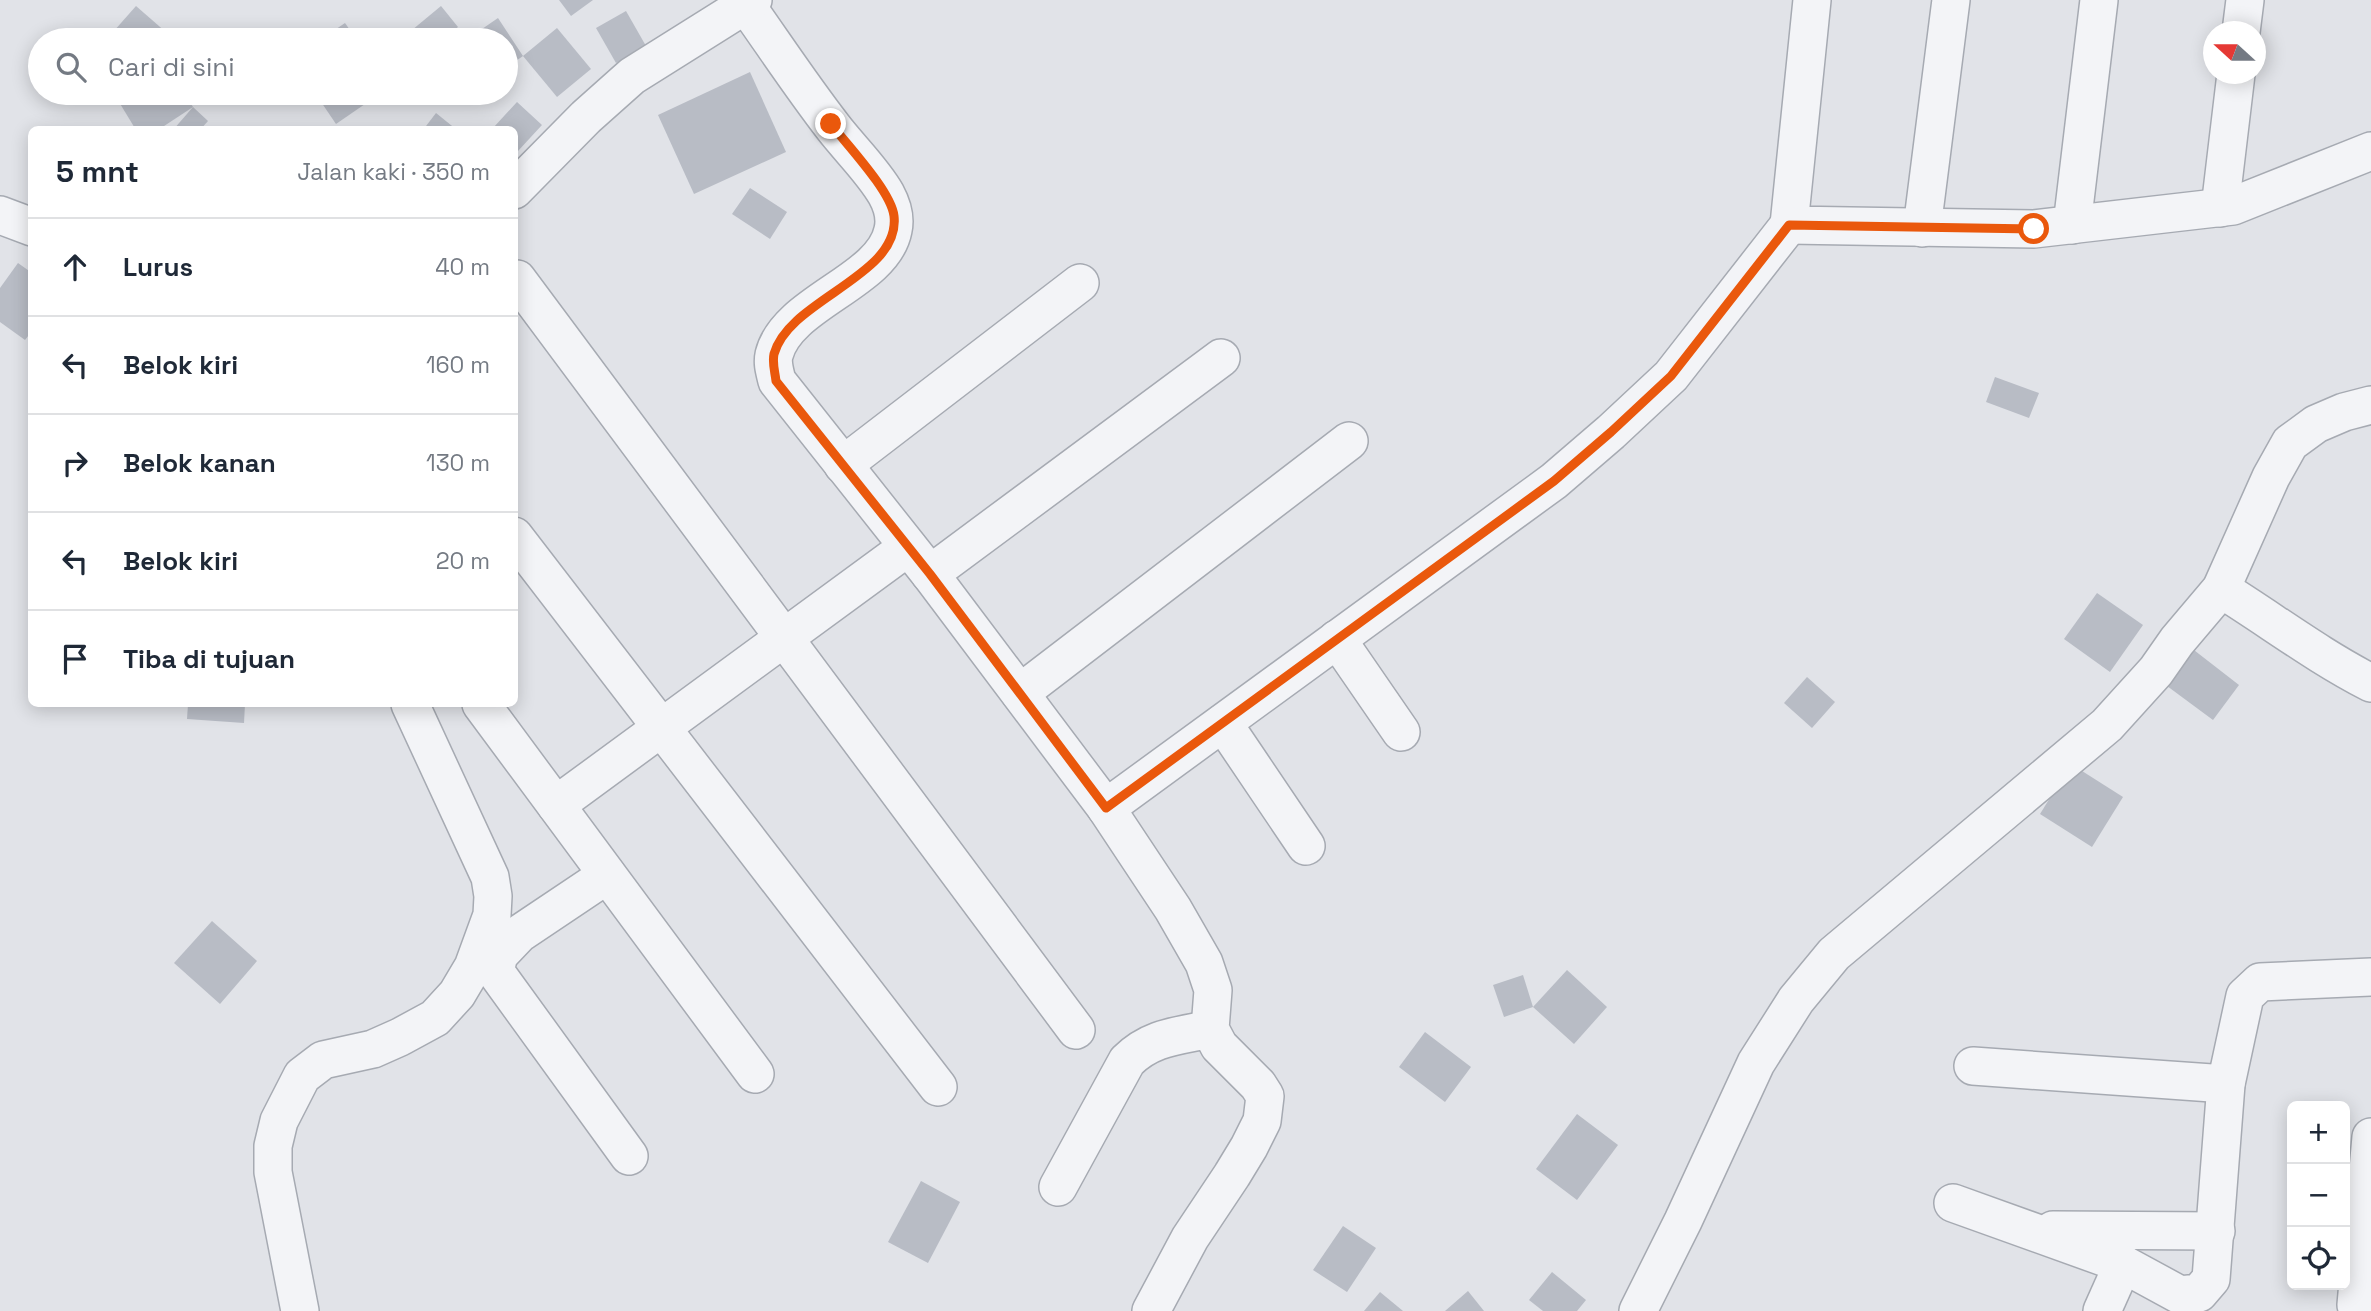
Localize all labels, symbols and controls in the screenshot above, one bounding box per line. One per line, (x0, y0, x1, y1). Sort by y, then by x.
north arrow (2203, 21, 2266, 84)
search box (28, 28, 518, 105)
icon: search (52, 48, 90, 86)
text: Cari di sini (108, 50, 235, 84)
route end (815, 108, 846, 139)
text: 5 mnt (56, 152, 139, 191)
text: Jalan kaki · 350 m (297, 157, 490, 187)
route start (2018, 213, 2049, 244)
icon: ahead (56, 248, 94, 286)
text: Lurus (123, 250, 193, 284)
text: 40 m (435, 252, 490, 282)
icon: left (56, 346, 94, 384)
text: Belok kiri (123, 348, 238, 382)
text: 160 m (426, 350, 490, 380)
icon: right (56, 444, 94, 482)
text: Belok kanan (123, 446, 276, 480)
text: 130 m (426, 448, 490, 478)
icon: left (56, 542, 94, 580)
text: Belok kiri (123, 544, 238, 578)
text: 20 m (436, 546, 490, 576)
icon: arrive (56, 640, 94, 678)
text: Tiba di tujuan (123, 642, 295, 676)
map controls (2287, 1101, 2350, 1290)
button: + (2287, 1101, 2350, 1164)
button: − (2287, 1164, 2350, 1227)
button: locate (2287, 1227, 2350, 1290)

